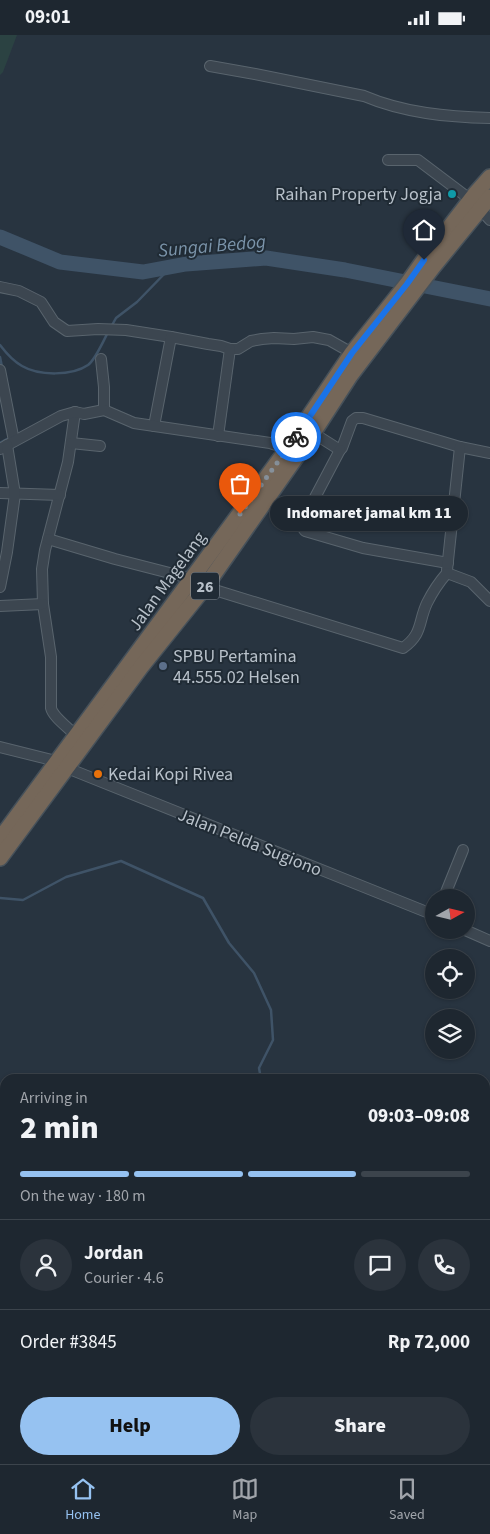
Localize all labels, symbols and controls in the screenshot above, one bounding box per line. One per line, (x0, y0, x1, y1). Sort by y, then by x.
text: 09:01 (25, 4, 71, 31)
place label: Raihan Property Jogja (275, 182, 442, 207)
marker: Raihan Property Jogja (446, 188, 458, 200)
pin (403, 209, 445, 260)
icon: home (410, 216, 438, 244)
water label: Sungai Bedog (157, 228, 267, 265)
courier (271, 412, 321, 462)
icon: bike (282, 423, 310, 451)
pin (219, 463, 261, 514)
icon: bag (226, 470, 254, 498)
callout: Indomaret jamal km 11 (270, 497, 468, 531)
text: Indomaret jamal km 11 (287, 502, 451, 524)
street label: Jalan Magelang (123, 526, 212, 636)
road number: 26 (191, 573, 219, 599)
place label: SPBU Pertamina 44.555.02 Helsen (173, 644, 300, 690)
marker: SPBU Pertamina 44.555.02 Helsen (157, 660, 169, 672)
place label: Kedai Kopi Rivea (108, 762, 233, 787)
marker: Kedai Kopi Rivea (92, 768, 104, 780)
street label: Jalan Pelda Sugiono (174, 802, 325, 883)
north arrow (425, 889, 475, 939)
map controls (425, 889, 475, 1059)
button: locate (425, 949, 475, 999)
button: layers (425, 1009, 475, 1059)
text: Arriving in (20, 1087, 88, 1109)
text: 09:03–09:08 (368, 1103, 470, 1130)
text: 2 min (20, 1105, 99, 1151)
text: On the way · 180 m (20, 1185, 145, 1207)
button: person (20, 1239, 72, 1291)
button: chat (354, 1239, 406, 1291)
button: phone (418, 1239, 470, 1291)
text: Jordan (84, 1240, 143, 1267)
text: Courier · 4.6 (84, 1267, 164, 1289)
text: Order #3845 (20, 1329, 117, 1356)
text: Rp 72,000 (388, 1329, 470, 1356)
button: Help (20, 1397, 240, 1455)
button: Share (250, 1397, 470, 1455)
tab: Home (65, 1475, 100, 1525)
tab: Map (231, 1475, 259, 1525)
tab: Saved (389, 1475, 425, 1525)

